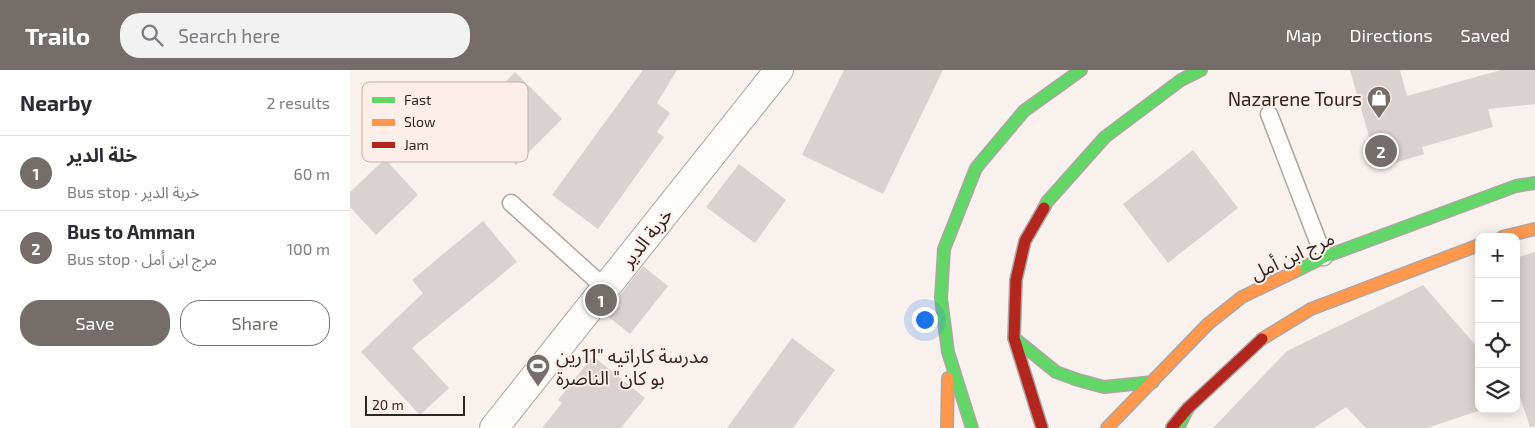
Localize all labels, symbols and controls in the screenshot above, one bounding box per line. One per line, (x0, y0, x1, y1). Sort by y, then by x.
search box (120, 13, 470, 58)
text: Trailo (25, 21, 90, 50)
icon: search (138, 21, 166, 49)
text: Search here (178, 24, 280, 47)
text: Map (1285, 24, 1322, 46)
text: Directions (1350, 24, 1433, 46)
text: Saved (1461, 24, 1510, 46)
legend (362, 82, 528, 162)
shop icon: Nazarene Tours (1366, 85, 1392, 119)
place label: Nazarene Tours (1228, 87, 1362, 110)
text: Nearby (20, 90, 92, 115)
text: Fast (404, 91, 431, 108)
text: 2 results (267, 93, 330, 112)
text: Slow (404, 113, 436, 130)
pin: 2 (1365, 132, 1397, 170)
text: Jam (404, 136, 429, 153)
text: خلة الدير (67, 143, 137, 166)
text: 1 (33, 164, 39, 183)
text: 60 m (294, 164, 330, 183)
text: Bus stop · خربة الدير (67, 182, 200, 201)
street label: خربة الدير (615, 203, 678, 273)
text: Bus to Amman (67, 220, 195, 243)
street label: مرج ابن أمل (1246, 226, 1339, 287)
map controls (1475, 233, 1520, 413)
button: + (1475, 233, 1520, 278)
text: 2 (31, 239, 41, 258)
text: 100 m (287, 239, 330, 258)
text: Bus stop · مرج ابن أمل (67, 249, 217, 268)
button: − (1475, 278, 1520, 323)
pin: 1 (585, 281, 617, 319)
button: Save (20, 300, 170, 346)
button: Share (180, 300, 330, 346)
your location (912, 307, 938, 333)
button: locate (1475, 323, 1520, 368)
place label: مدرسة كاراتيه "11رين بو كان" الناصرة (556, 344, 709, 390)
sports icon: مدرسة كاراتيه "11رين بو كان" الناصرة (525, 353, 551, 387)
button: layers (1475, 368, 1520, 413)
scale bar (365, 393, 465, 416)
text: 20 m (372, 396, 404, 413)

